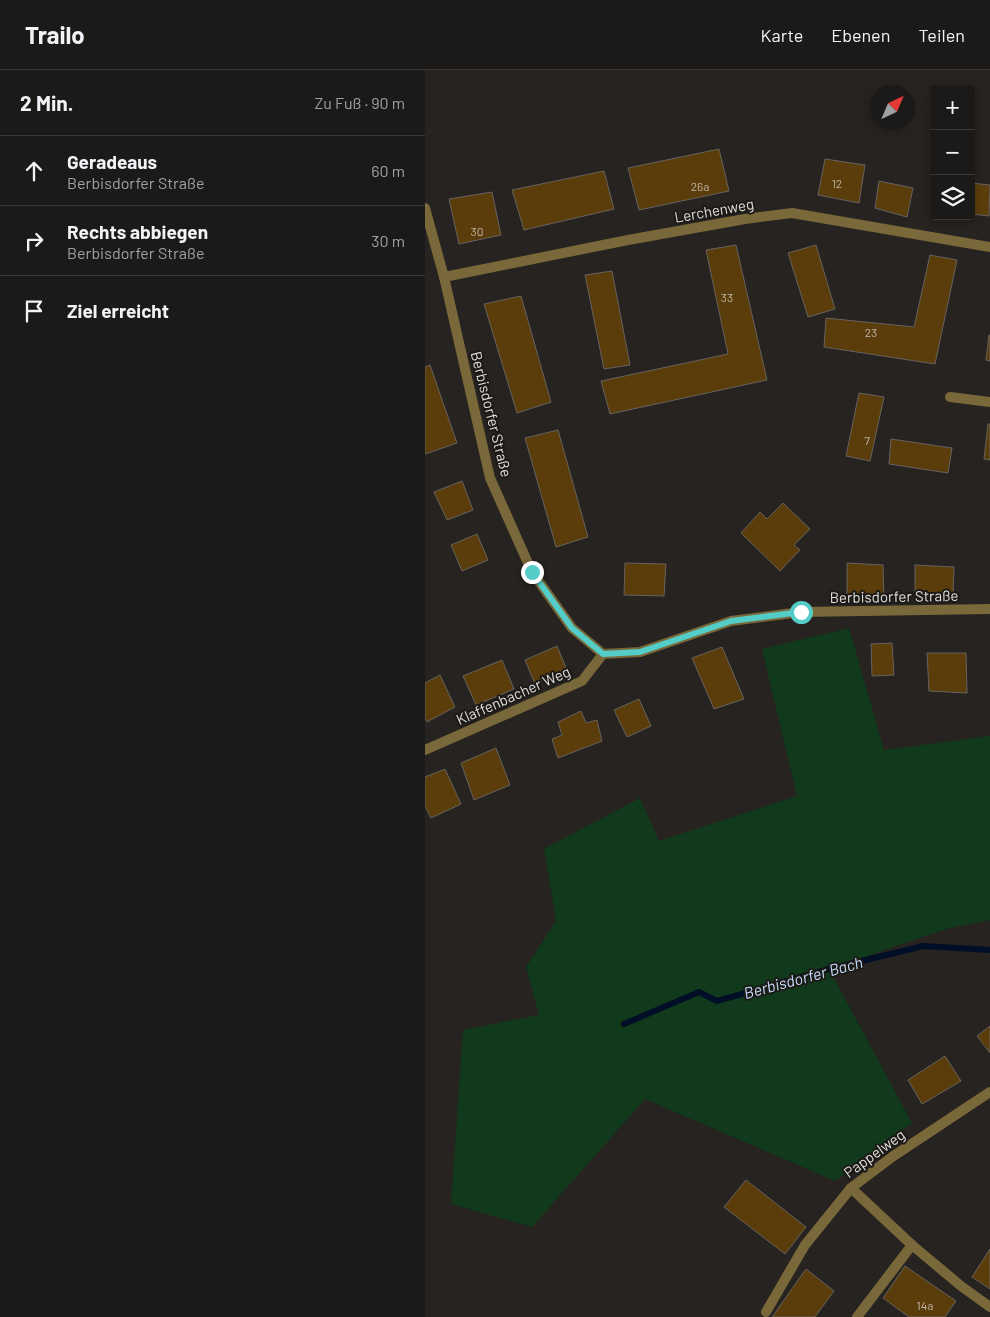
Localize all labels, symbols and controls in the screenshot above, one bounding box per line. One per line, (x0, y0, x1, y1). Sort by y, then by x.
text: Trailo (25, 20, 85, 49)
text: Karte (760, 24, 803, 46)
text: Ebenen (831, 24, 890, 46)
text: Teilen (918, 24, 965, 46)
north arrow (870, 85, 915, 130)
map controls (930, 85, 975, 220)
button: + (930, 85, 975, 130)
text: 2 Min. (20, 90, 73, 115)
text: Zu Fuß · 90 m (315, 93, 405, 112)
button: − (930, 130, 975, 175)
text: Geradeaus (67, 150, 157, 173)
icon: ahead (20, 157, 48, 185)
text: 60 m (371, 161, 405, 180)
text: Berbisdorfer Straße (67, 173, 204, 192)
button: layers (930, 175, 975, 220)
house number: 12 (832, 176, 842, 190)
house number: 26a (691, 179, 709, 193)
street label: Lerchenweg (673, 194, 755, 226)
text: Rechts abbiegen (67, 220, 208, 243)
house number: 30 (471, 224, 483, 238)
icon: right (20, 227, 48, 255)
text: 30 m (371, 231, 405, 250)
text: Berbisdorfer Straße (67, 243, 204, 262)
house number: 33 (721, 290, 733, 304)
icon: arrive (20, 297, 48, 325)
text: Ziel erreicht (67, 299, 169, 322)
house number: 23 (865, 325, 877, 339)
street label: Berbisdorfer Straße (468, 349, 516, 479)
house number: 7 (864, 433, 870, 447)
route end (521, 561, 544, 584)
street label: Berbisdorfer Straße (829, 586, 959, 606)
route start (790, 601, 813, 624)
street label: Klaffenbacher Weg (453, 662, 573, 728)
water label: Berbisdorfer Bach (741, 952, 865, 1002)
street label: Pappelweg (840, 1125, 908, 1181)
house number: 14a (917, 1298, 933, 1312)

